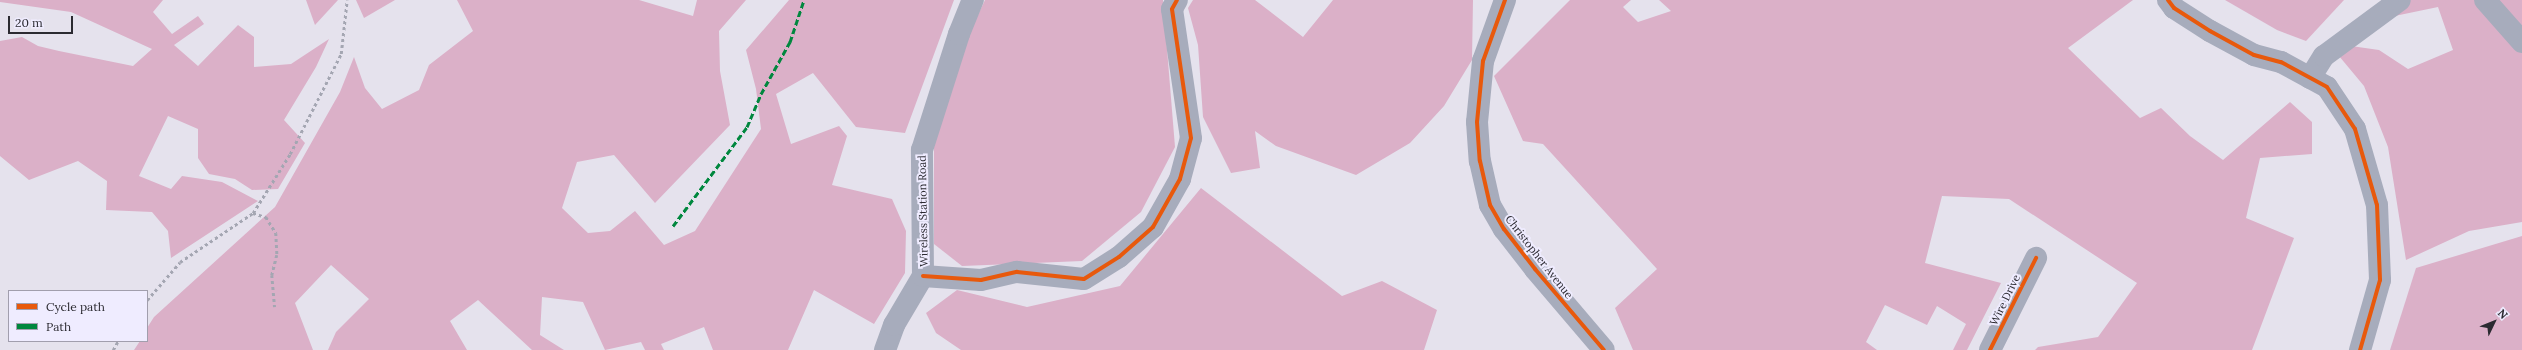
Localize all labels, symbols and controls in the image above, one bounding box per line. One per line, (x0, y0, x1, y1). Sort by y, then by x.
scale bar (10, 8, 75, 34)
text: 20 m (15, 15, 43, 30)
street label: Wireless Station Road (915, 155, 931, 267)
street label: Christopher Avenue (1502, 213, 1576, 301)
street label: Wire Drive (1987, 272, 2023, 328)
legend (8, 290, 148, 342)
text: Cycle path (46, 299, 105, 314)
north arrow (2474, 302, 2514, 342)
text: N (2495, 306, 2511, 322)
text: Path (46, 319, 71, 334)

